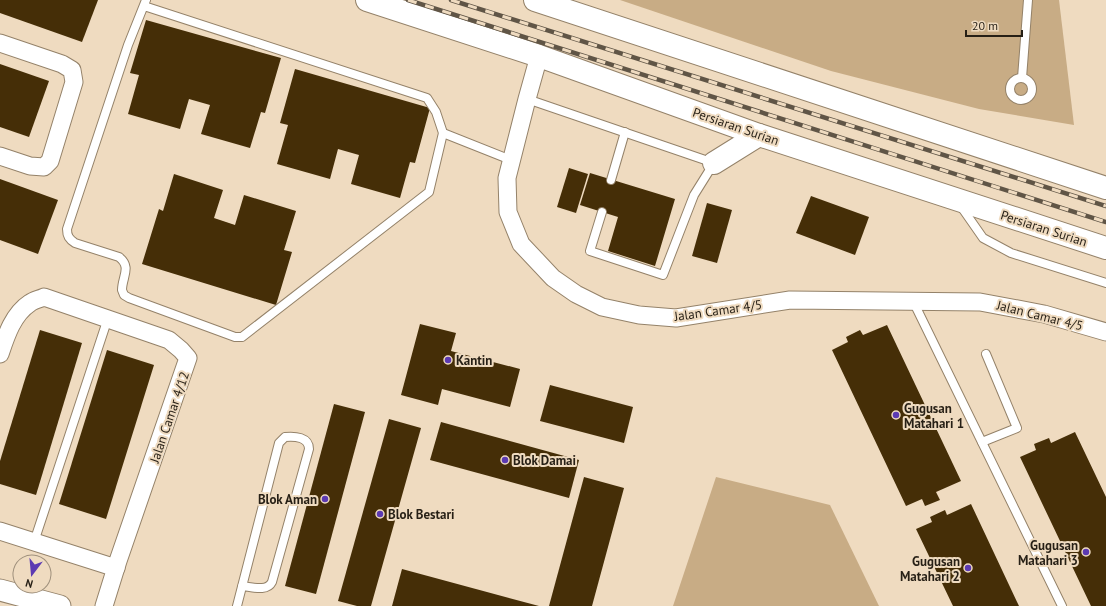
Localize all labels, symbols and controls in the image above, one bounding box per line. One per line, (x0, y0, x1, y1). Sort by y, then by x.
scale bar (966, 12, 1022, 38)
text: 20 m (972, 18, 998, 33)
street label: Persiaran Surian (690, 104, 781, 149)
street label: Persiaran Surian (998, 206, 1089, 250)
street label: Jalan Camar 4/5 (672, 296, 763, 325)
street label: Jalan Camar 4/5 (994, 296, 1085, 334)
place label: Kantin (456, 352, 492, 369)
marker: Kantin (443, 355, 453, 365)
street label: Jalan Camar 4/12 (146, 369, 193, 466)
place label: Gugusan Matahari 1 (904, 400, 964, 432)
marker: Gugusan Matahari 1 (891, 410, 901, 420)
place label: Blok Damai (513, 452, 576, 469)
marker: Blok Damai (500, 455, 510, 465)
place label: Blok Aman (258, 491, 317, 508)
marker: Blok Aman (320, 494, 330, 504)
place label: Blok Bestari (388, 506, 455, 523)
marker: Blok Bestari (375, 509, 385, 519)
place label: Gugusan Matahari 3 (1018, 537, 1078, 569)
marker: Gugusan Matahari 3 (1081, 547, 1091, 557)
place label: Gugusan Matahari 2 (900, 553, 960, 585)
north arrow (12, 554, 52, 594)
marker: Gugusan Matahari 2 (963, 563, 973, 573)
text: N (24, 576, 35, 591)

